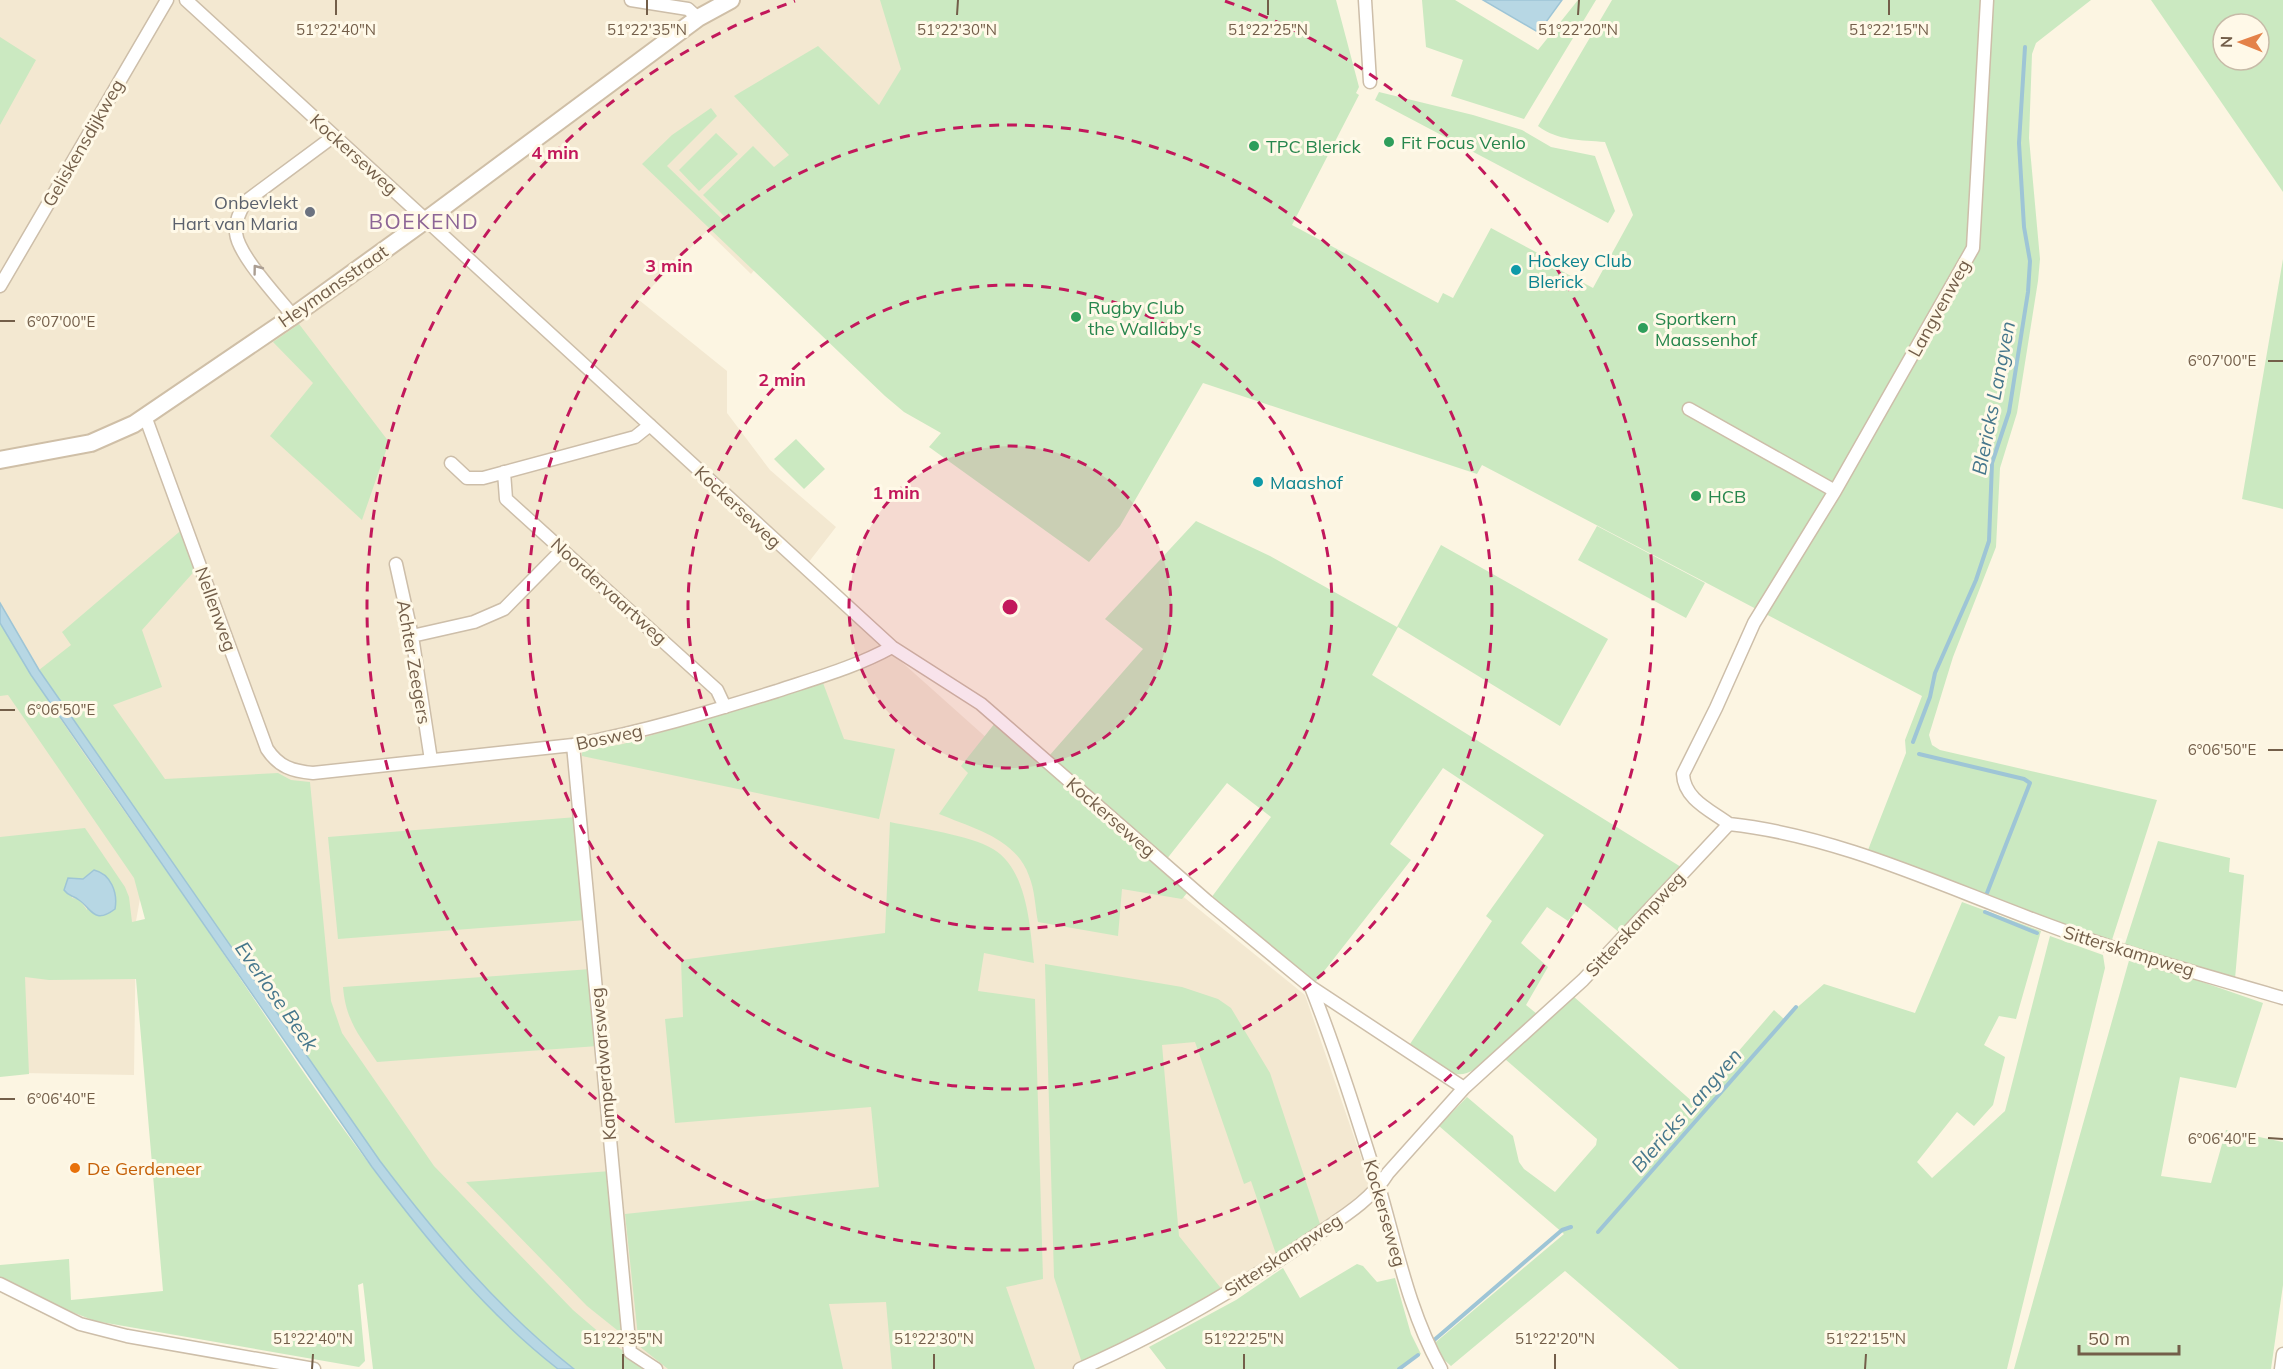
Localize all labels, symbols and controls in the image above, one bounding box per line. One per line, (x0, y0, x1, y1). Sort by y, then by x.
north arrow (2211, 12, 2271, 72)
text: 51°22'40"N (296, 20, 376, 39)
text: 51°22'35"N (607, 20, 687, 39)
text: 51°22'30"N (917, 20, 997, 39)
text: 51°22'25"N (1228, 20, 1308, 39)
text: 51°22'20"N (1538, 20, 1618, 39)
text: 51°22'15"N (1849, 20, 1929, 39)
text: N (2216, 36, 2236, 48)
street label: Geliskensdijkweg (37, 75, 129, 211)
street label: Kockerseweg (305, 109, 403, 199)
place label: Fit Focus Venlo (1401, 131, 1526, 154)
place label: TPC Blerick (1266, 135, 1362, 158)
marker: Fit Focus Venlo (1382, 135, 1396, 149)
marker: TPC Blerick (1247, 139, 1261, 153)
text: 4 min (531, 141, 579, 164)
place label: Onbevlekt Hart van Maria (172, 191, 298, 235)
marker: Onbevlekt Hart van Maria (303, 205, 317, 219)
district label: BOEKEND (369, 208, 479, 234)
street label: Heymansstraat (274, 240, 392, 332)
place label: Hockey Club Blerick (1528, 249, 1632, 293)
text: 3 min (645, 254, 693, 277)
street label: Langvenweg (1903, 255, 1975, 361)
marker: Hockey Club Blerick (1509, 263, 1523, 277)
one-way arrow (254, 265, 265, 276)
place label: Rugby Club the Wallaby's (1088, 296, 1202, 340)
place label: Sportkern Maassenhof (1655, 307, 1758, 351)
marker: Rugby Club the Wallaby's (1069, 310, 1083, 324)
text: 6°07'00"E (27, 312, 95, 331)
water label: Blericks Langven (1966, 319, 2020, 477)
marker: Sportkern Maassenhof (1636, 321, 1650, 335)
text: 6°07'00"E (2188, 351, 2256, 370)
text: 2 min (758, 368, 806, 391)
street label: Kockerseweg (690, 461, 786, 553)
place label: Maashof (1270, 471, 1344, 494)
marker: Maashof (1251, 475, 1265, 489)
text: 1 min (872, 481, 920, 504)
place label: HCB (1708, 485, 1746, 508)
marker: HCB (1689, 489, 1703, 503)
street label: Noordervaartweg (546, 533, 672, 649)
street label: Nellenweg (190, 564, 242, 654)
centre of rings (1000, 597, 1020, 617)
street label: Achter Zeegers (392, 598, 436, 726)
text: 6°06'50"E (27, 700, 95, 719)
street label: Bosweg (574, 719, 644, 755)
text: 6°06'50"E (2188, 740, 2256, 759)
street label: Kockerseweg (1062, 772, 1160, 862)
street label: Sitterskampweg (1580, 867, 1690, 981)
street label: Sitterskampweg (2061, 920, 2197, 982)
water label: Everlose Beek (230, 936, 324, 1056)
street label: Kamperdwarsweg (585, 987, 621, 1141)
water label: Blericks Langven (1625, 1043, 1747, 1177)
text: 6°06'40"E (27, 1089, 95, 1108)
text: 6°06'40"E (2188, 1129, 2256, 1148)
place label: De Gerdeneer (87, 1157, 202, 1180)
street label: Kockerseweg (1359, 1157, 1411, 1269)
marker: De Gerdeneer (68, 1161, 82, 1175)
street label: Sitterskampweg (1220, 1208, 1346, 1302)
scale bar (2079, 1318, 2180, 1356)
text: 50 m (2088, 1327, 2130, 1350)
text: 51°22'40"N (273, 1329, 353, 1348)
text: 51°22'35"N (583, 1329, 663, 1348)
text: 51°22'30"N (894, 1329, 974, 1348)
text: 51°22'25"N (1204, 1329, 1284, 1348)
text: 51°22'20"N (1515, 1329, 1595, 1348)
text: 51°22'15"N (1826, 1329, 1906, 1348)

